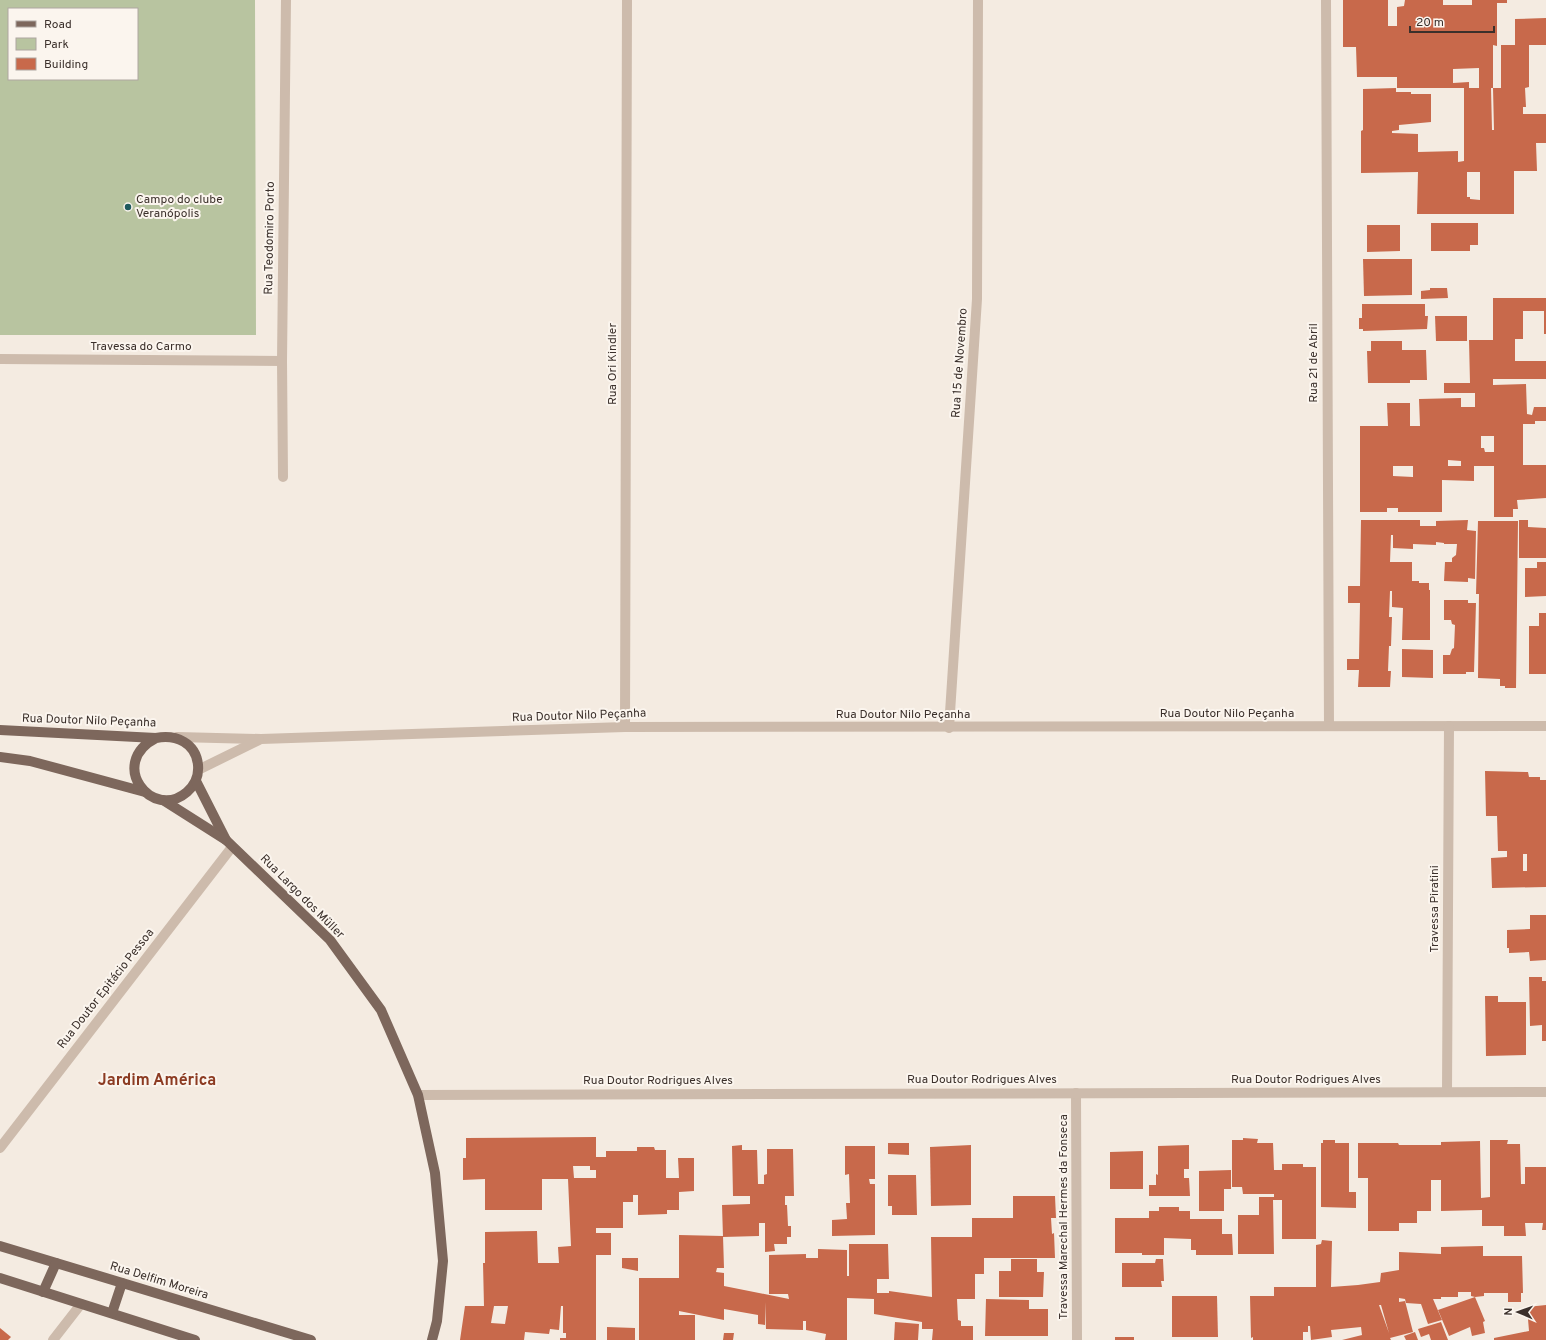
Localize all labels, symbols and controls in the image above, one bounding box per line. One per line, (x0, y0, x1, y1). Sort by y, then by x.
legend (8, 8, 138, 80)
scale bar (1410, 8, 1494, 34)
text: 20 m (1416, 15, 1444, 31)
text: Road (44, 17, 72, 33)
text: Park (44, 37, 69, 53)
text: Building (44, 57, 88, 73)
street label: Rua Teodomiro Porto (261, 181, 279, 295)
place label: Campo do clube Veranópolis (136, 192, 223, 222)
marker: Campo do clube Veranópolis (123, 202, 133, 212)
street label: Rua 15 de Novembro (948, 307, 972, 419)
street label: Rua Ori Kindler (605, 323, 621, 405)
street label: Rua 21 de Abril (1306, 323, 1322, 403)
street label: Travessa do Carmo (90, 339, 192, 355)
street label: Rua Doutor Nilo Peçanha (511, 706, 647, 726)
street label: Rua Doutor Nilo Peçanha (1160, 706, 1294, 722)
street label: Rua Doutor Nilo Peçanha (836, 707, 970, 723)
street label: Rua Doutor Nilo Peçanha (21, 711, 157, 731)
street label: Rua Largo dos Müller (256, 851, 348, 943)
street label: Travessa Piratini (1427, 865, 1443, 953)
street label: Rua Doutor Epitácio Pessoa (54, 926, 158, 1052)
district label: Jardim América (98, 1071, 216, 1091)
street label: Rua Doutor Rodrigues Alves (907, 1072, 1057, 1088)
street label: Rua Doutor Rodrigues Alves (1231, 1072, 1381, 1088)
street label: Rua Doutor Rodrigues Alves (583, 1073, 733, 1089)
street label: Travessa Marechal Hermes da Fonseca (1056, 1114, 1072, 1320)
street label: Rua Delfim Moreira (108, 1258, 210, 1304)
north arrow (1498, 1292, 1538, 1332)
text: N (1502, 1307, 1516, 1316)

